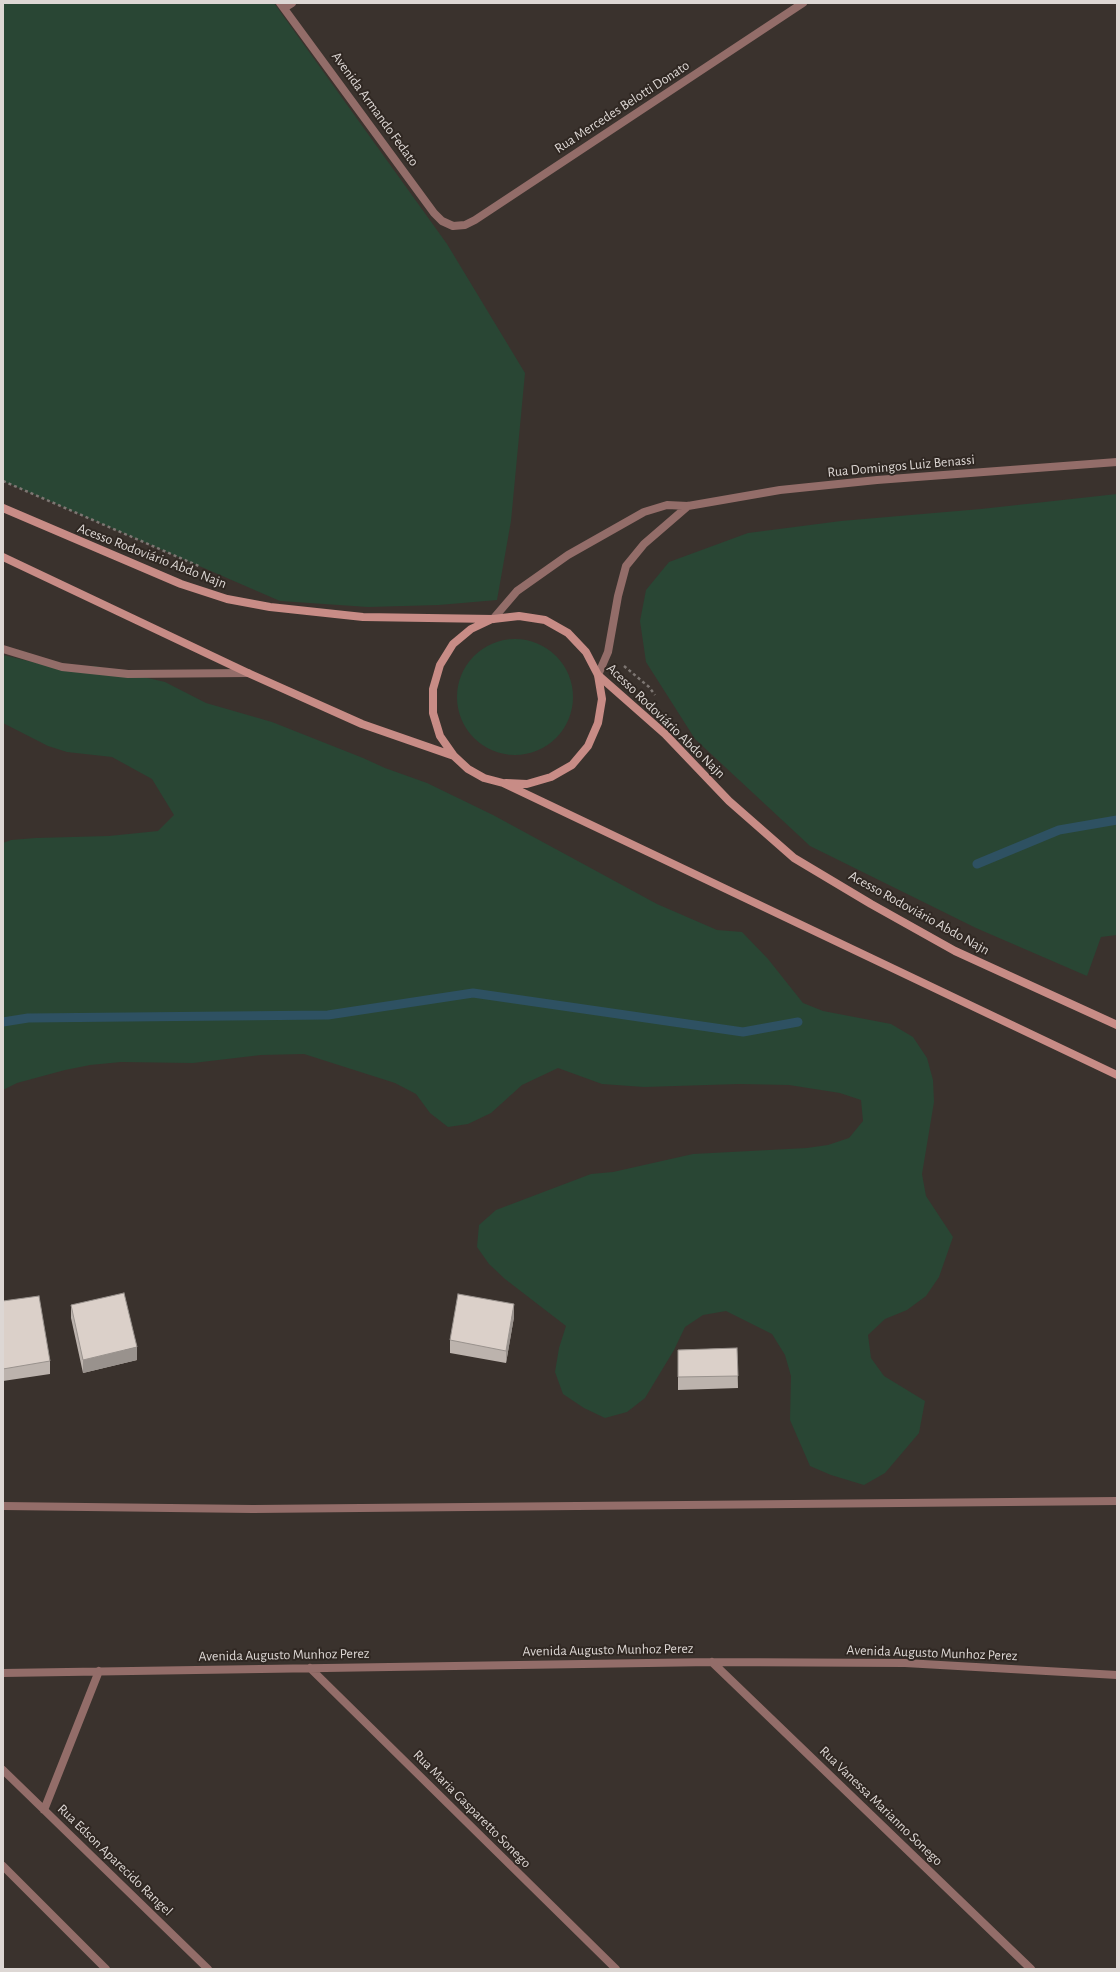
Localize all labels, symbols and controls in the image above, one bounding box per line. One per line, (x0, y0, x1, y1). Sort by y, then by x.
street label: Avenida Armando Fedato (328, 49, 422, 169)
street label: Rua Mercedes Belotti Donato (551, 57, 693, 157)
street label: Rua Domingos Luiz Benassi (827, 451, 975, 481)
street label: Acesso Rodoviário Abdo Najn (75, 520, 229, 592)
street label: Acesso Rodoviário Abdo Najn (603, 660, 729, 782)
street label: Acesso Rodoviário Abdo Najn (846, 867, 992, 959)
street label: Avenida Augusto Munhoz Perez (522, 1640, 694, 1660)
street label: Avenida Augusto Munhoz Perez (846, 1642, 1018, 1664)
street label: Avenida Augusto Munhoz Perez (198, 1645, 370, 1665)
street label: Rua Vanessa Marianno Sonego (816, 1743, 946, 1869)
street label: Rua Maria Gasparetto Sonego (410, 1747, 534, 1871)
street label: Rua Edson Aparecido Rangel (54, 1801, 176, 1919)

